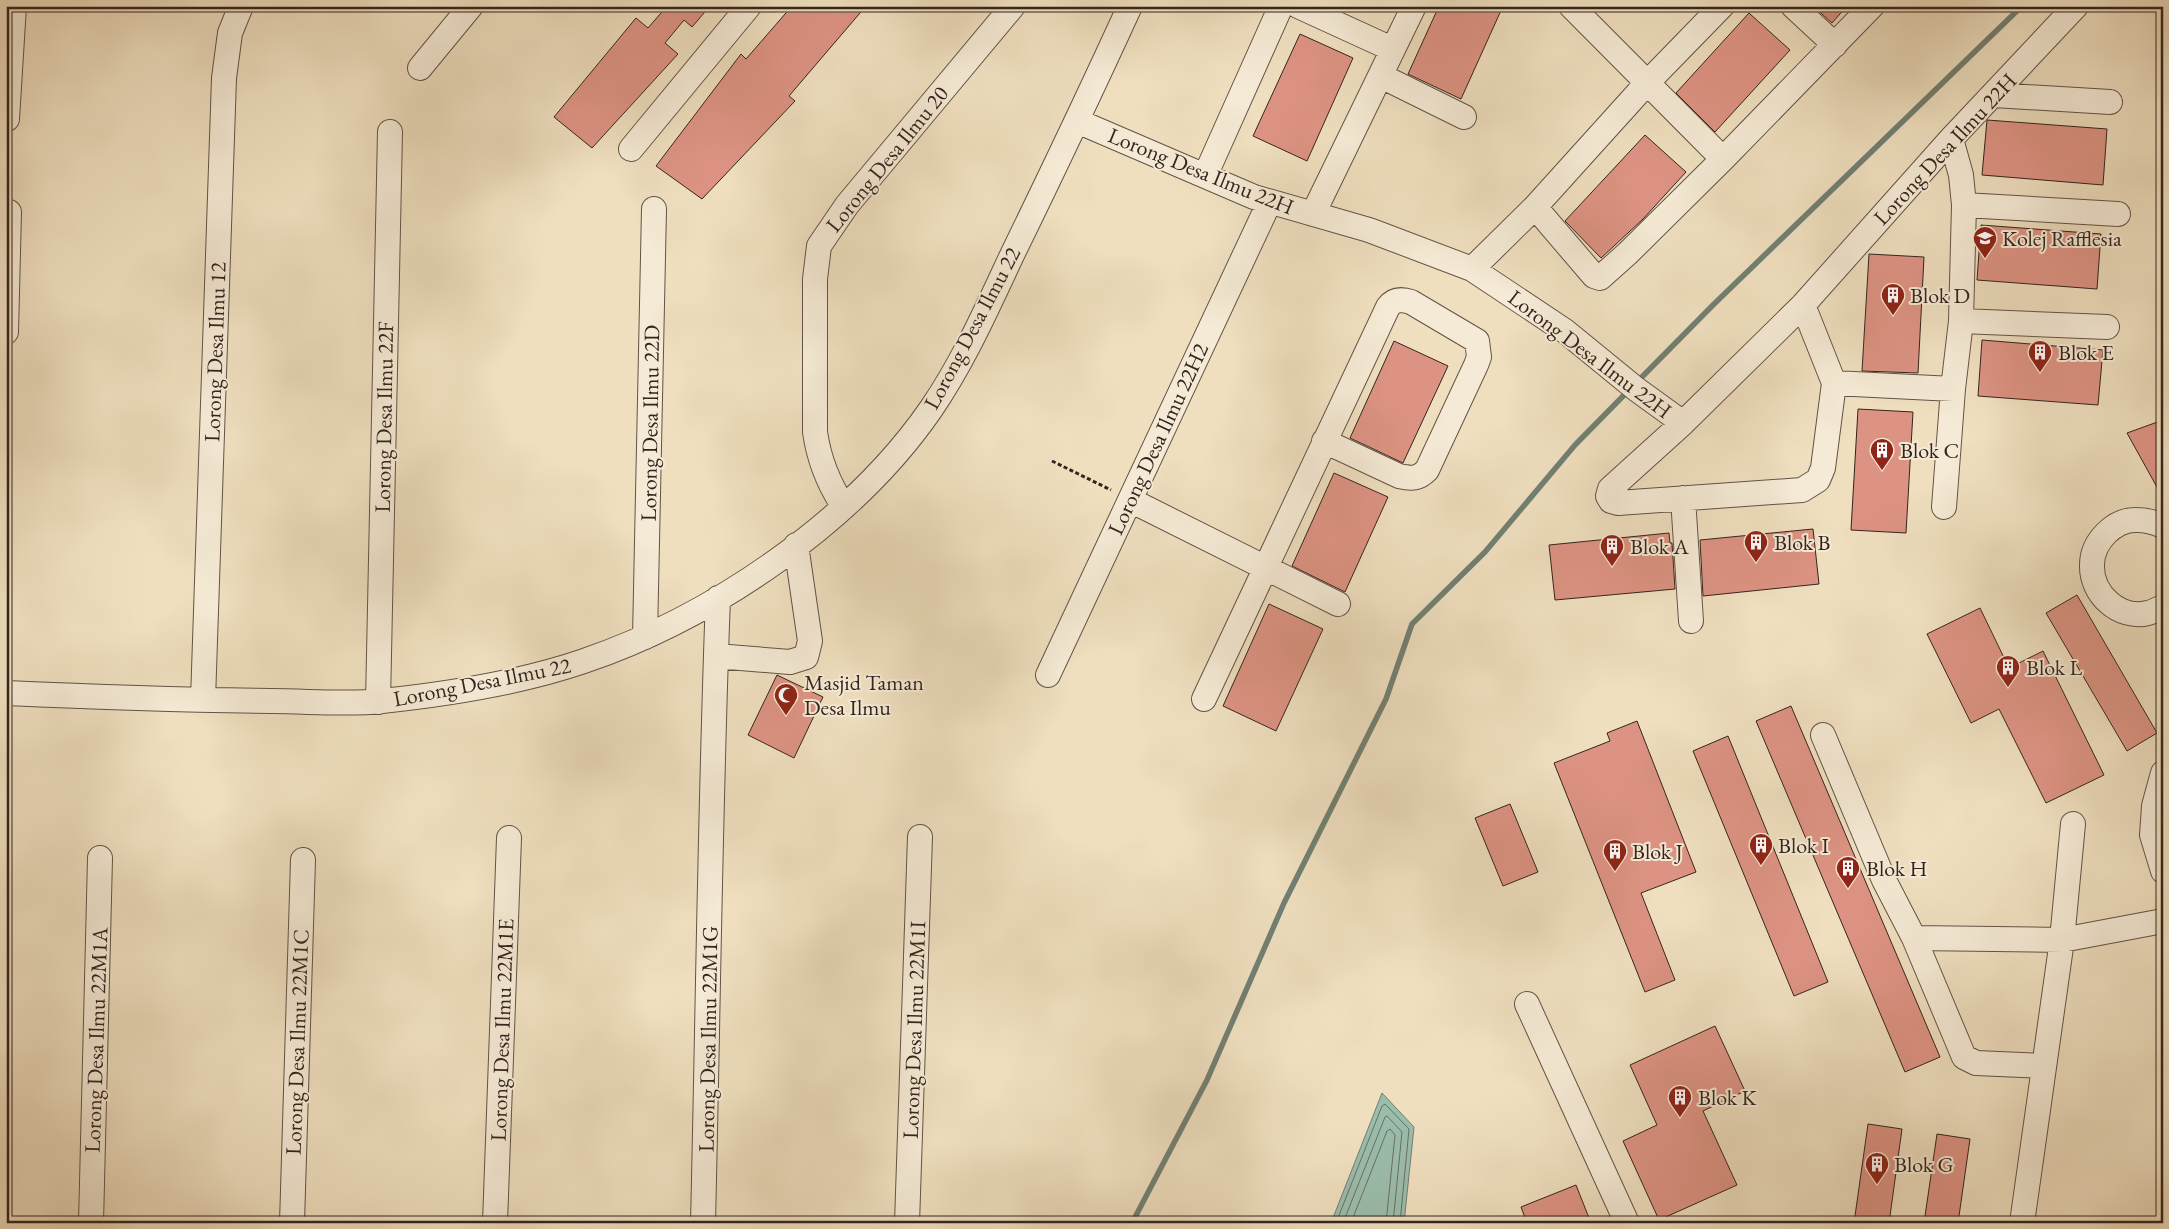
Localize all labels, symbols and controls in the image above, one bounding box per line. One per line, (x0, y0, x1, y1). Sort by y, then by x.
street label: Lorong Desa Ilmu 22H (1867, 67, 2023, 231)
street label: Lorong Desa Ilmu 20 (819, 80, 955, 238)
street label: Lorong Desa Ilmu 22H (1104, 121, 1298, 221)
place label: Kolej Rafflesia (2002, 224, 2122, 253)
school or university icon: Kolej Rafflesia (1972, 225, 1998, 259)
street label: Lorong Desa Ilmu 22 (917, 241, 1027, 414)
street label: Lorong Desa Ilmu 12 (197, 261, 233, 442)
place label: Blok D (1910, 281, 1970, 310)
building icon: Blok D (1880, 282, 1906, 316)
street label: Lorong Desa Ilmu 22H (1502, 283, 1678, 425)
street label: Lorong Desa Ilmu 22F (368, 321, 400, 513)
street label: Lorong Desa Ilmu 22D (634, 324, 666, 522)
street label: Lorong Desa Ilmu 22H2 (1101, 338, 1215, 540)
place label: Blok E (2058, 338, 2114, 367)
building icon: Blok E (2027, 339, 2053, 373)
place label: Blok C (1900, 436, 1959, 465)
building icon: Blok C (1869, 437, 1895, 471)
place label: Blok B (1774, 528, 1830, 557)
building icon: Blok B (1743, 529, 1769, 563)
place label: Blok A (1630, 532, 1689, 561)
building icon: Blok A (1599, 533, 1625, 567)
street label: Lorong Desa Ilmu 22 (391, 651, 574, 713)
place label: Blok L (2026, 653, 2082, 682)
building icon: Blok L (1995, 654, 2021, 688)
place label: Masjid Taman Desa Ilmu (804, 668, 924, 722)
mosque icon: Masjid Taman Desa Ilmu (773, 682, 799, 716)
place label: Blok I (1778, 831, 1829, 860)
building icon: Blok I (1748, 832, 1774, 866)
place label: Blok J (1632, 837, 1683, 866)
building icon: Blok J (1602, 838, 1628, 872)
place label: Blok H (1866, 854, 1927, 883)
building icon: Blok H (1835, 855, 1861, 889)
street label: Lorong Desa Ilmu 22M1E (484, 918, 520, 1142)
street label: Lorong Desa Ilmu 22M1I (896, 920, 932, 1139)
street label: Lorong Desa Ilmu 22M1A (78, 926, 114, 1153)
street label: Lorong Desa Ilmu 22M1G (692, 926, 724, 1152)
street label: Lorong Desa Ilmu 22M1C (279, 929, 315, 1155)
place label: Blok K (1698, 1083, 1757, 1112)
building icon: Blok K (1667, 1084, 1693, 1118)
place label: Blok G (1894, 1150, 1954, 1179)
building icon: Blok G (1864, 1151, 1890, 1185)

